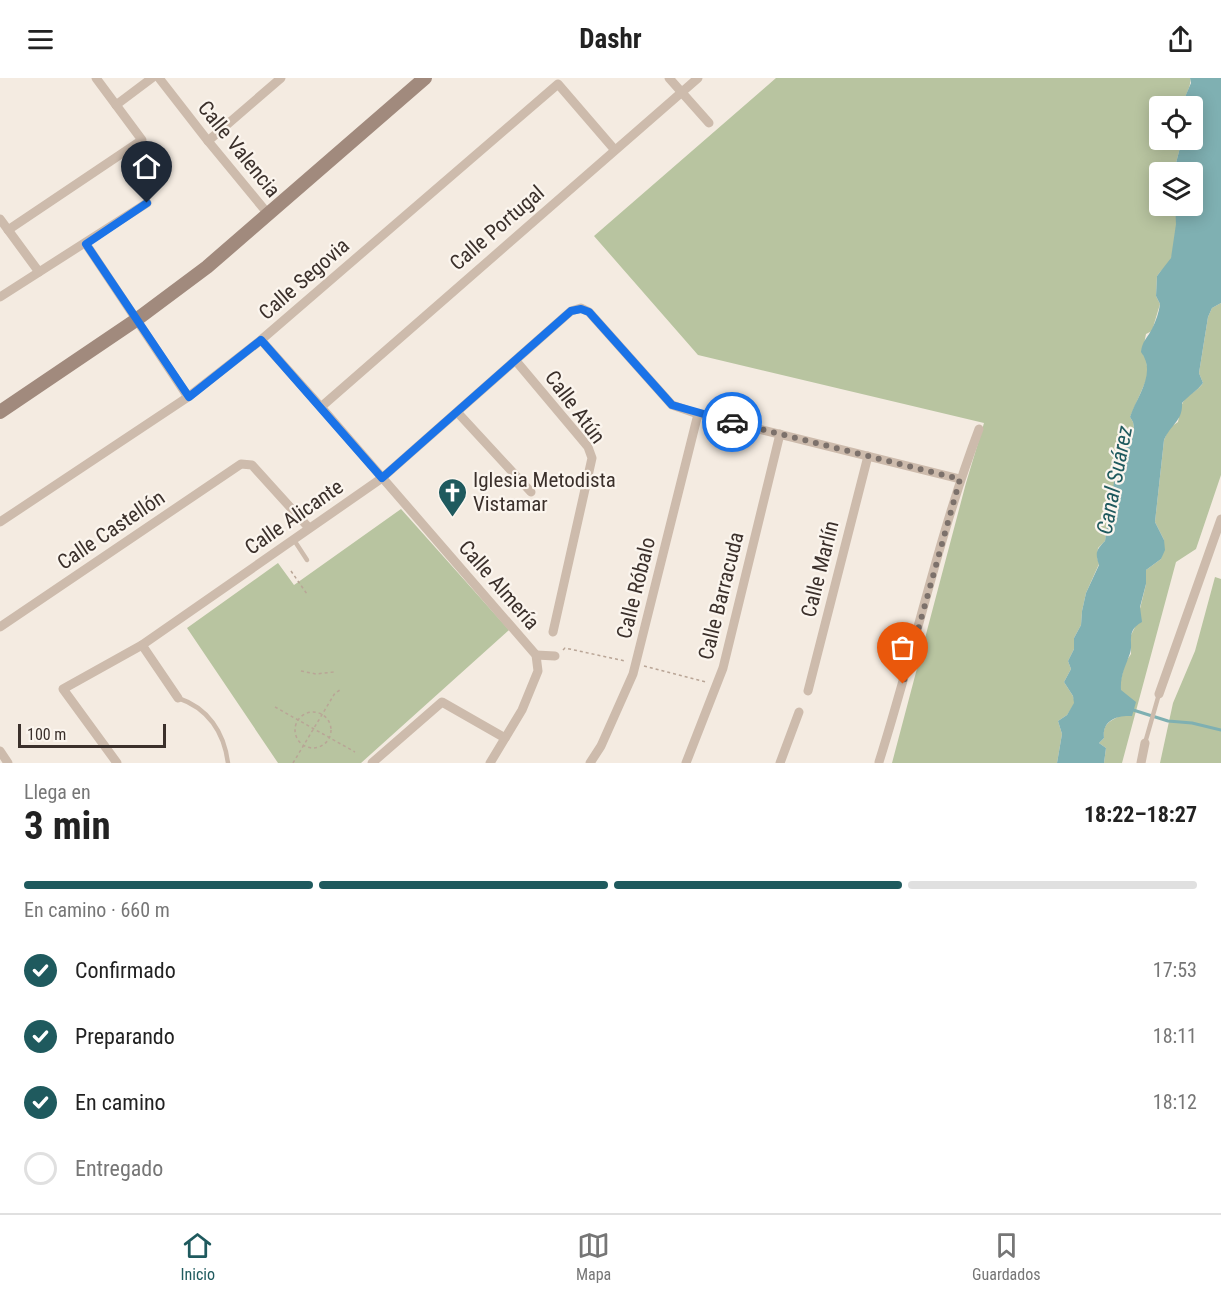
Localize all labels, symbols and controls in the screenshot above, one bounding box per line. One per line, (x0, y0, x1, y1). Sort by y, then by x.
icon: menu (24, 23, 57, 56)
text: Dashr (579, 23, 642, 55)
icon: share (1164, 23, 1197, 56)
street label: Calle Valencia (193, 96, 285, 202)
map controls (1149, 96, 1203, 216)
button: locate (1149, 96, 1203, 150)
pin (121, 141, 172, 203)
icon: home (130, 150, 163, 183)
button: layers (1149, 162, 1203, 216)
street label: Calle Portugal (445, 181, 549, 275)
street label: Calle Segovia (254, 233, 354, 325)
street label: Calle Atún (540, 366, 610, 448)
courier (702, 392, 762, 452)
icon: car (716, 406, 749, 439)
water label: Canal Suárez (1092, 423, 1137, 537)
place label: Iglesia Metodista Vistamar (473, 468, 616, 516)
street label: Calle Alicante (240, 474, 348, 560)
church icon: Iglesia Metodista Vistamar (436, 476, 468, 518)
street label: Calle Castellón (53, 485, 169, 575)
street label: Calle Marlín (796, 518, 844, 620)
street label: Calle Barracuda (694, 530, 748, 662)
street label: Calle Róbalo (612, 535, 660, 641)
street label: Calle Almería (454, 536, 544, 634)
pin (877, 622, 928, 684)
icon: bag (886, 631, 919, 664)
scale bar (18, 721, 166, 748)
text: 100 m (27, 725, 66, 744)
text: Llega en (24, 780, 91, 804)
text: 18:22–18:27 (1084, 802, 1197, 827)
text: 3 min (24, 803, 111, 849)
text: En camino · 660 m (24, 898, 170, 922)
icon: check (24, 954, 57, 987)
text: Confirmado (75, 958, 176, 983)
text: 17:53 (1153, 958, 1197, 982)
icon: check (24, 1020, 57, 1053)
text: Preparando (75, 1024, 175, 1049)
text: 18:11 (1153, 1024, 1197, 1048)
icon: check (24, 1086, 57, 1119)
text: En camino (75, 1090, 166, 1115)
text: 18:12 (1153, 1090, 1197, 1114)
text: Entregado (75, 1156, 163, 1181)
tab: Inicio (180, 1229, 215, 1284)
tab: Mapa (576, 1229, 611, 1284)
tab: Guardados (972, 1229, 1041, 1284)

